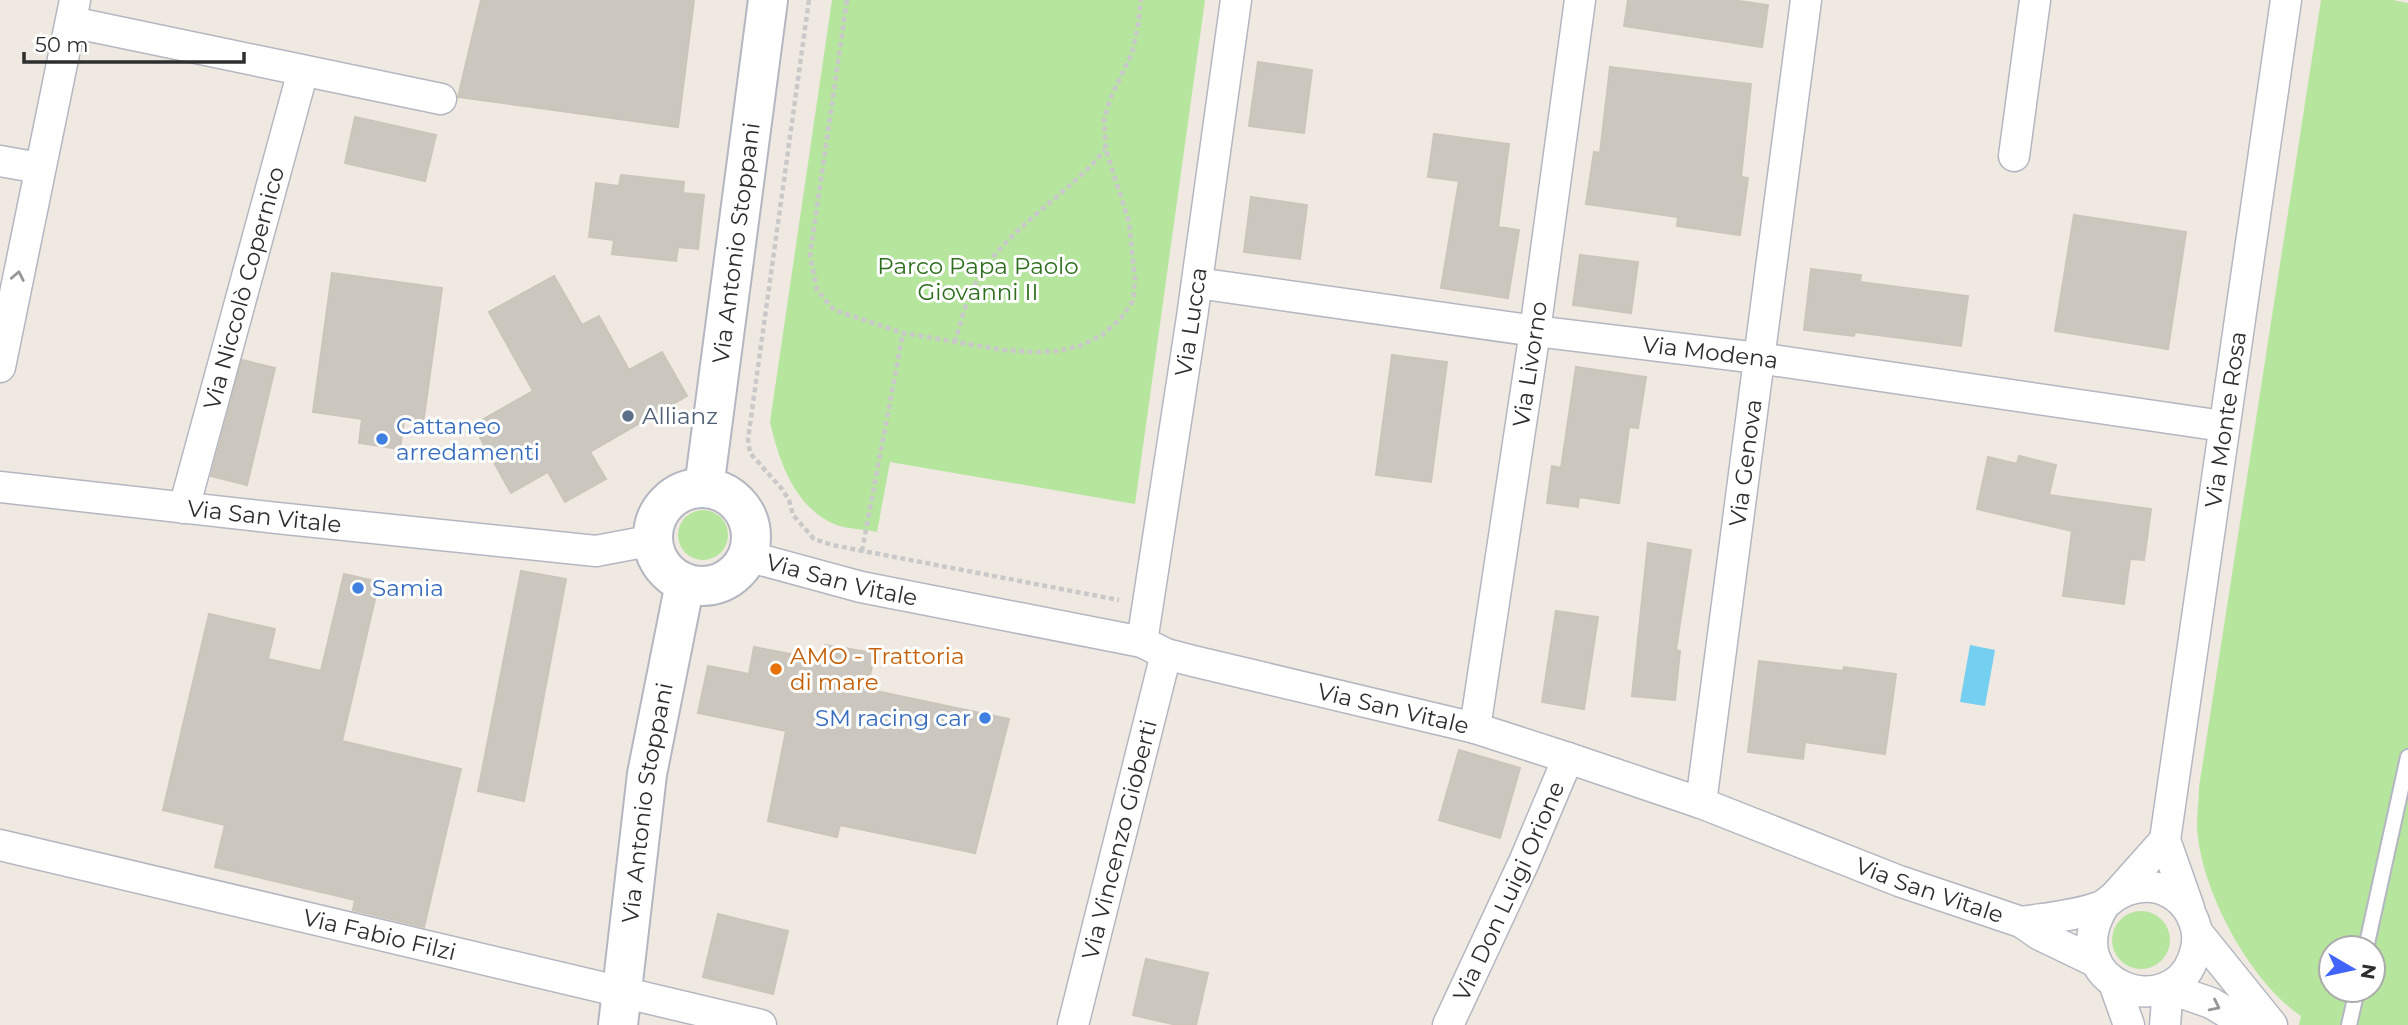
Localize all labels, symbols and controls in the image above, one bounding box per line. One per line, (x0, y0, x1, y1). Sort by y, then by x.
scale bar (24, 21, 245, 65)
text: 50 m (35, 32, 89, 57)
street label: Via Antonio Stoppani (706, 121, 766, 365)
street label: Via Niccolò Copernico (197, 163, 290, 413)
park label: Parco Papa Paolo Giovanni II (877, 252, 1079, 306)
street label: Via Lucca (1169, 266, 1213, 378)
one-way arrow (10, 270, 25, 282)
street label: Via Livorno (1507, 300, 1553, 429)
street label: Via Monte Rosa (2199, 329, 2252, 510)
street label: Via Modena (1641, 330, 1780, 375)
street label: Via Genova (1723, 397, 1768, 528)
place label: Allianz (642, 402, 718, 430)
marker: Allianz (620, 408, 636, 424)
place label: Cattaneo arredamenti (396, 412, 540, 466)
marker: Cattaneo arredamenti (374, 431, 390, 447)
street label: Via San Vitale (186, 494, 343, 539)
street label: Via San Vitale (763, 548, 920, 612)
place label: Samia (372, 574, 444, 602)
marker: Samia (350, 580, 366, 596)
place label: AMO - Trattoria di mare (790, 642, 964, 696)
marker: AMO - Trattoria di mare (768, 661, 784, 677)
street label: Via San Vitale (1315, 677, 1472, 740)
street label: Via Antonio Stoppani (616, 680, 679, 925)
place label: SM racing car (815, 704, 971, 732)
marker: SM racing car (977, 710, 993, 726)
street label: Via Vincenzo Gioberti (1076, 717, 1163, 962)
street label: Via Don Luigi Orione (1447, 777, 1570, 1006)
street label: Via San Vitale (1852, 851, 2007, 929)
street label: Via Fabio Filzi (300, 903, 459, 966)
north arrow (2317, 934, 2387, 1004)
text: N (2356, 962, 2381, 981)
one-way arrow (2208, 998, 2220, 1012)

